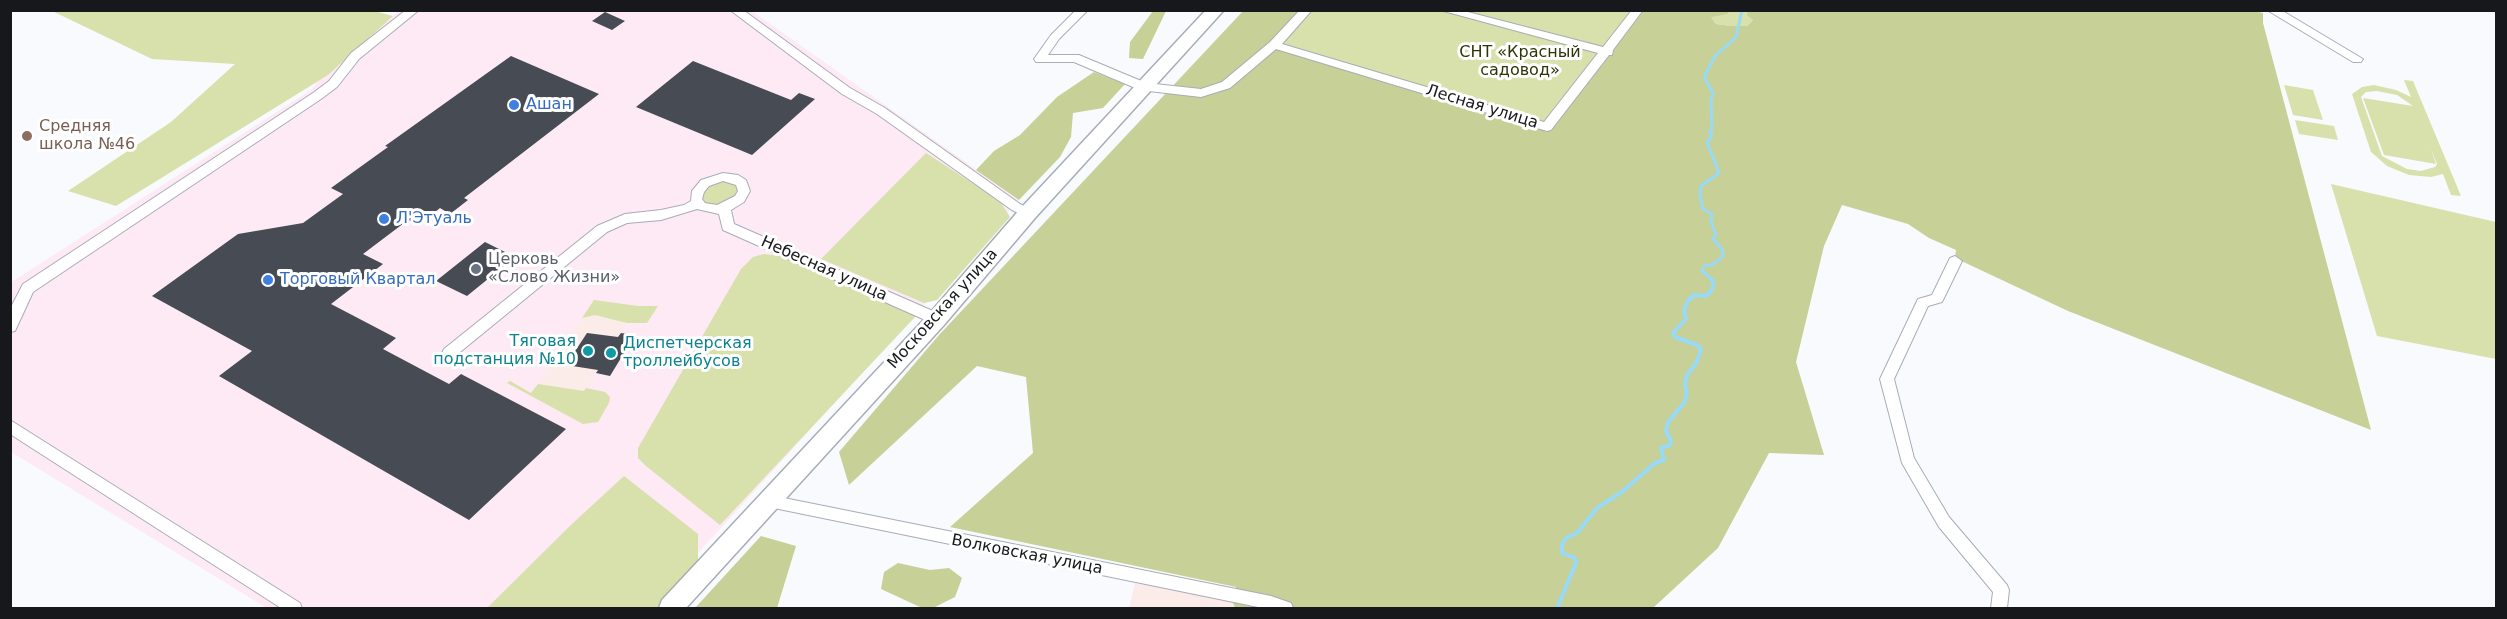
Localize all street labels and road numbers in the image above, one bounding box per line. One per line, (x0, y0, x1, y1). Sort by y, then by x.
street label: Лесная улица (1424, 81, 1540, 133)
street label: Небесная улица (758, 233, 890, 305)
street label: Московская улица (884, 245, 1002, 373)
street label: Волковская улица (950, 531, 1104, 579)

